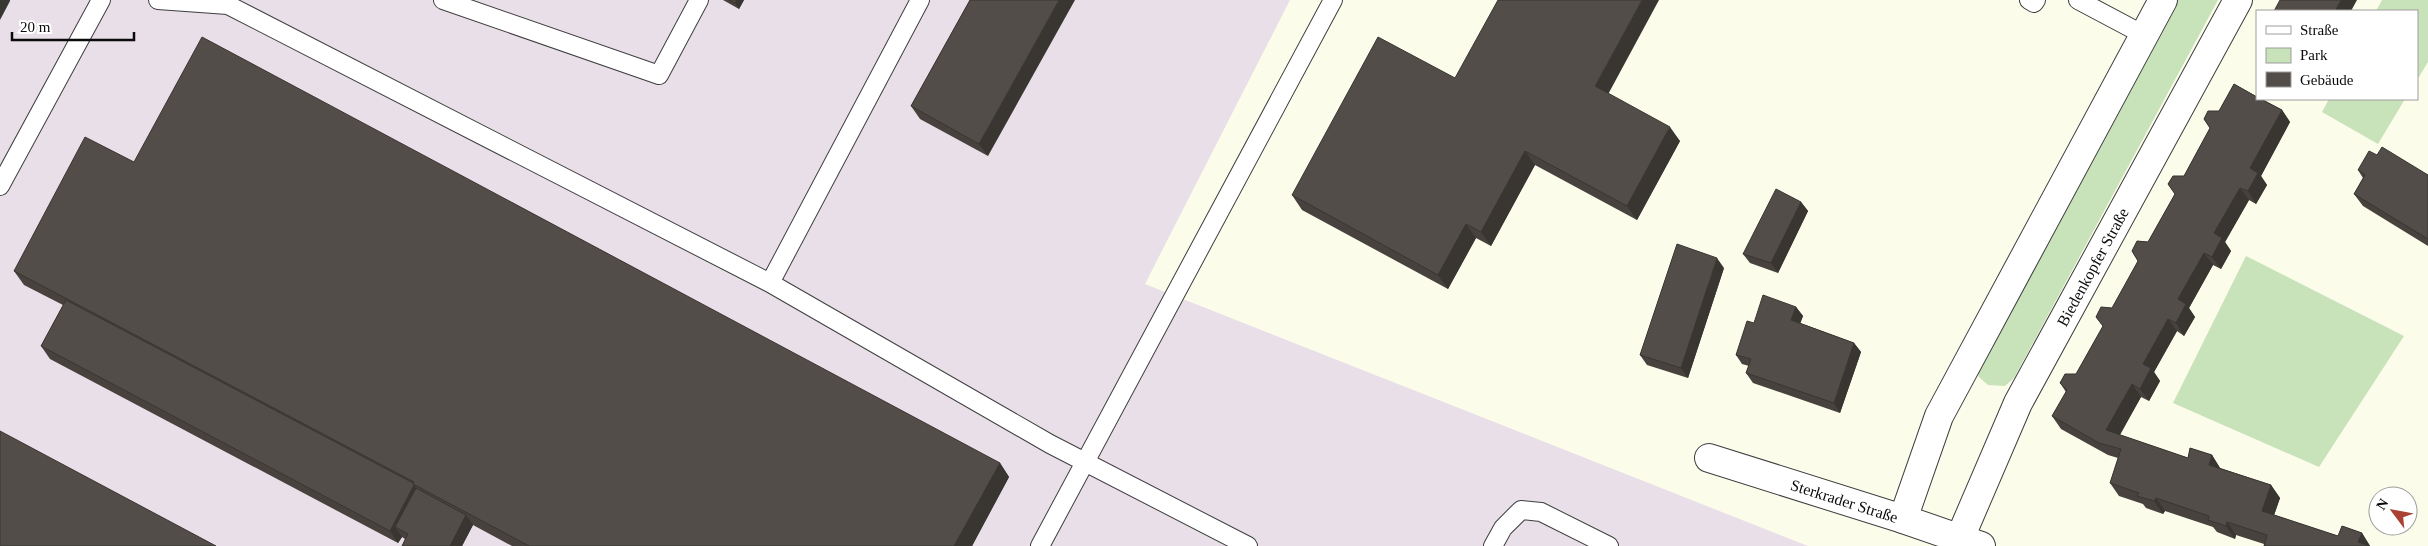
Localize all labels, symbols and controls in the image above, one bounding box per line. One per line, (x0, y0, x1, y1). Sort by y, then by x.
scale bar (12, 10, 135, 42)
legend (2256, 10, 2418, 100)
text: 20 m (20, 19, 51, 35)
text: Straße (2300, 22, 2339, 38)
text: Park (2300, 47, 2328, 63)
text: Gebäude (2300, 72, 2354, 88)
street label: Biedenkopfer Straße (2053, 205, 2131, 329)
street label: Sterkrader Straße (1789, 476, 1900, 525)
north arrow (2368, 486, 2418, 536)
text: N (2373, 496, 2391, 513)

